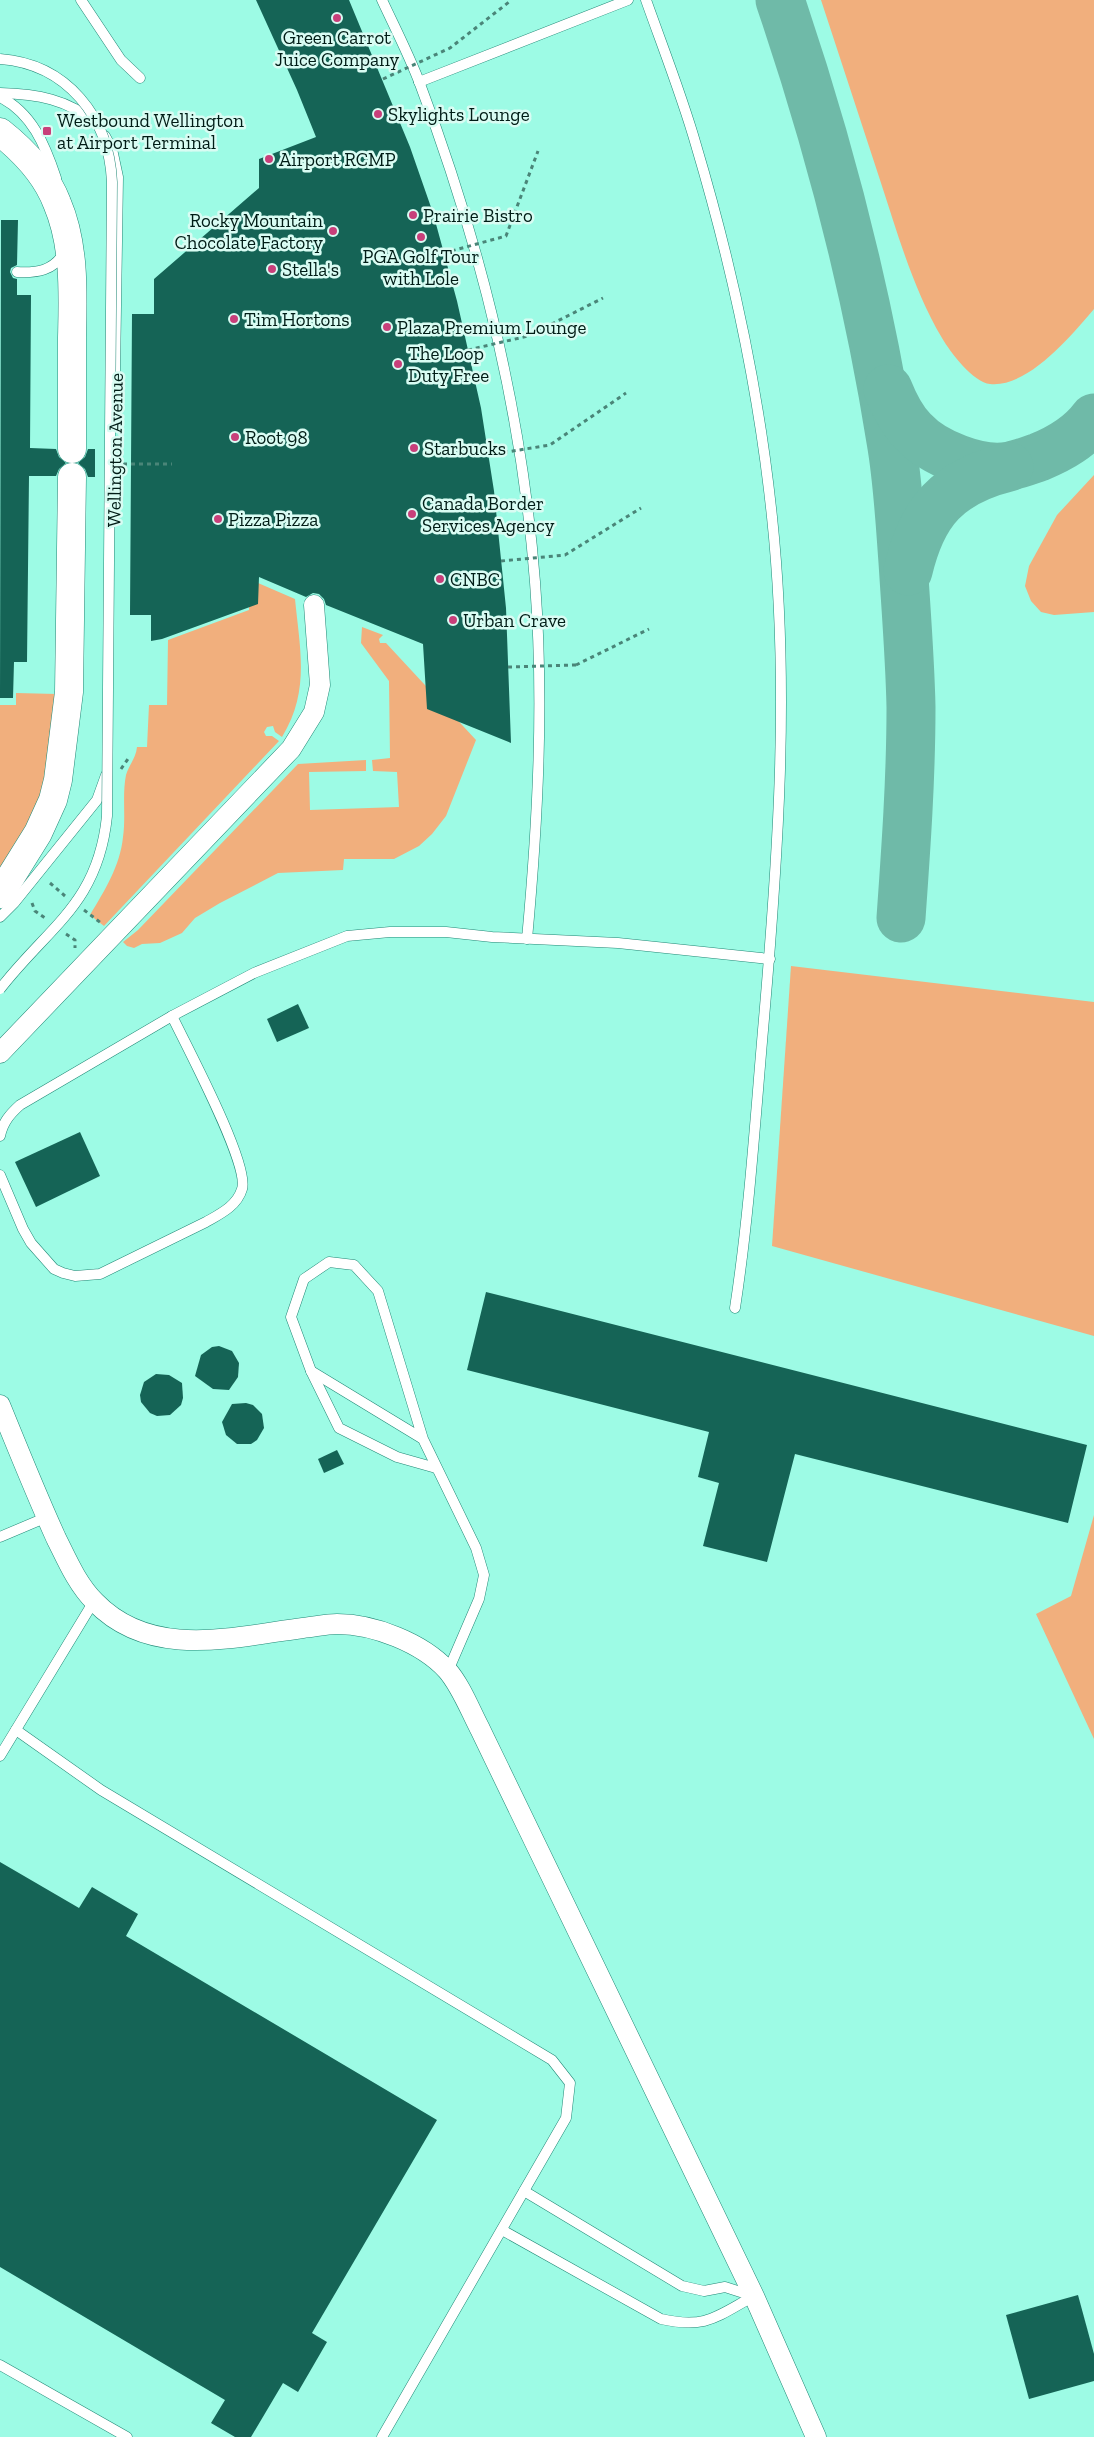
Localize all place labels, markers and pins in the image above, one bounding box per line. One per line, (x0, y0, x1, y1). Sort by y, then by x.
marker: Green Carrot Juice Company (331, 12, 343, 24)
place label: Green Carrot Juice Company (275, 26, 400, 71)
place label: Skylights Lounge (388, 103, 530, 126)
marker: Skylights Lounge (372, 108, 384, 120)
place label: Westbound Wellington at Airport Terminal (57, 109, 244, 154)
marker: Westbound Wellington at Airport Terminal (41, 125, 53, 137)
place label: Airport RCMP (279, 148, 396, 171)
marker: Airport RCMP (263, 153, 275, 165)
place label: Prairie Bistro (423, 204, 533, 227)
place label: Rocky Mountain Chocolate Factory (174, 209, 323, 254)
marker: Prairie Bistro (407, 209, 419, 221)
marker: Rocky Mountain Chocolate Factory (327, 225, 339, 237)
marker: PGA Golf Tour with Lole (415, 231, 427, 243)
place label: PGA Golf Tour with Lole (363, 245, 479, 290)
place label: Stella's (282, 258, 339, 281)
marker: Stella's (266, 263, 278, 275)
place label: Tim Hortons (244, 308, 349, 331)
marker: Tim Hortons (228, 313, 240, 325)
place label: Plaza Premium Lounge (397, 316, 586, 339)
marker: Plaza Premium Lounge (381, 321, 393, 333)
place label: The Loop Duty Free (408, 342, 489, 387)
marker: The Loop Duty Free (392, 358, 404, 370)
place label: Root 98 (245, 426, 308, 449)
marker: Root 98 (229, 431, 241, 443)
place label: Starbucks (424, 437, 506, 460)
marker: Starbucks (408, 442, 420, 454)
place label: Canada Border Services Agency (422, 492, 555, 537)
place label: Pizza Pizza (228, 508, 318, 531)
marker: Canada Border Services Agency (406, 508, 418, 520)
marker: Pizza Pizza (212, 513, 224, 525)
place label: CNBC (450, 568, 500, 591)
marker: CNBC (434, 573, 446, 585)
place label: Urban Crave (463, 609, 566, 632)
marker: Urban Crave (447, 614, 459, 626)

